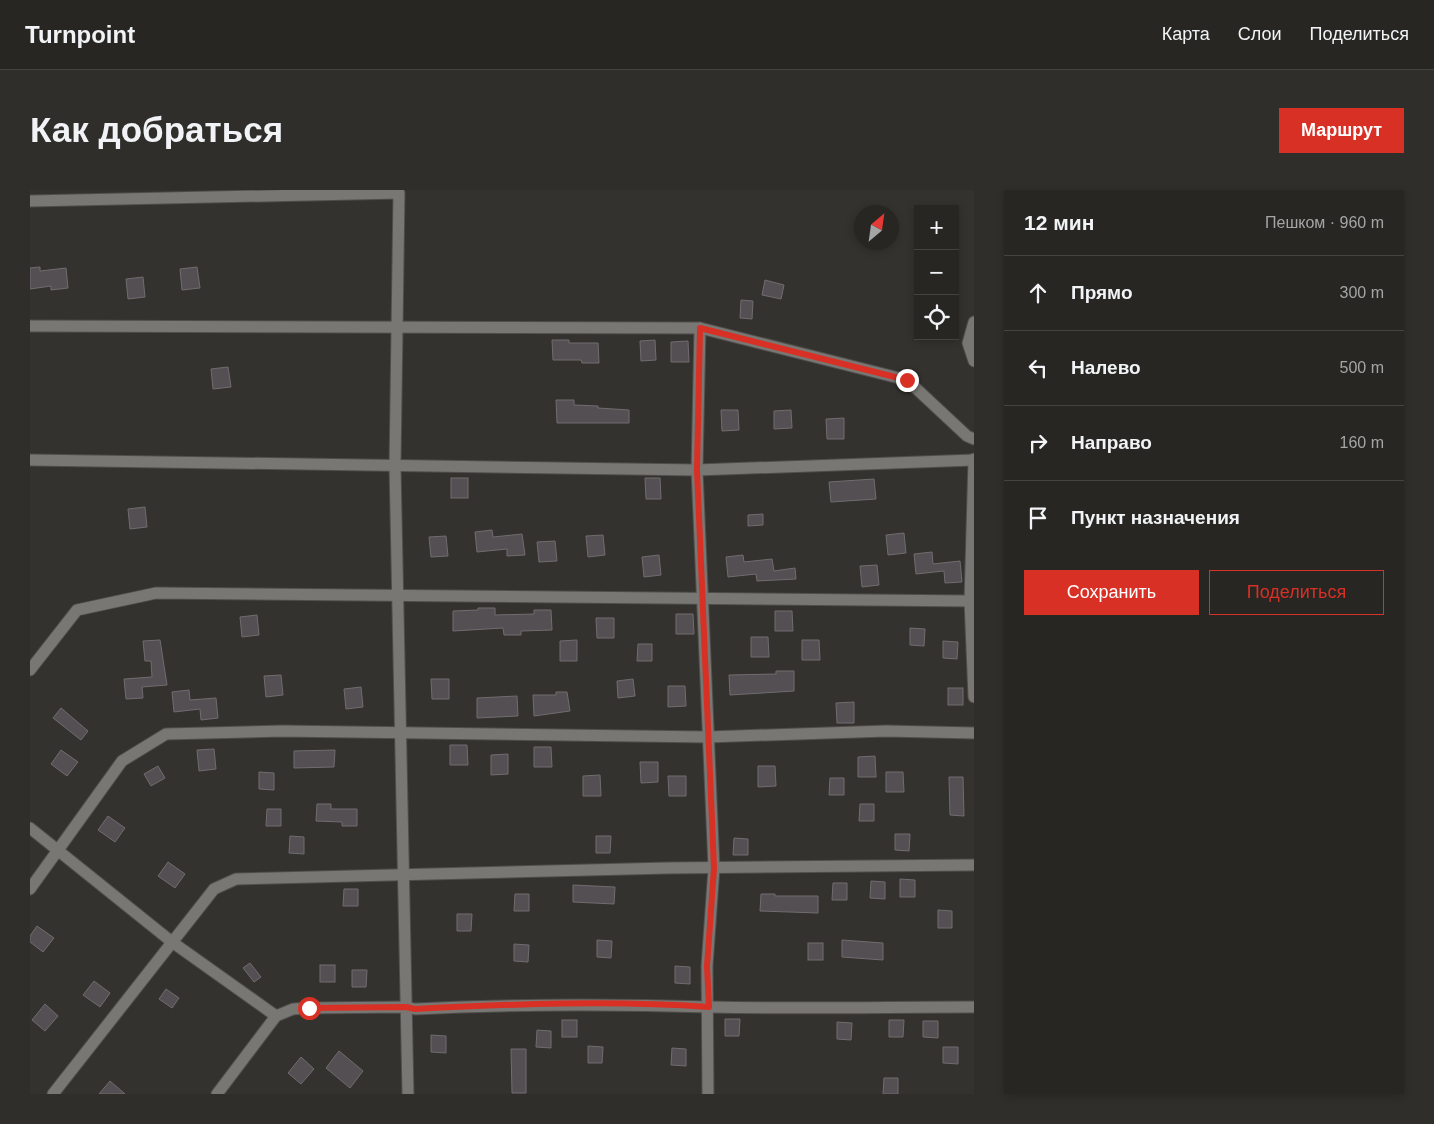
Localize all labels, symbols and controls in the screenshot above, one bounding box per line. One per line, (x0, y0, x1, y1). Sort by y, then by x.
text: Turnpoint (25, 21, 135, 48)
text: Карта (1162, 24, 1210, 44)
text: Слои (1238, 24, 1282, 44)
text: Поделиться (1310, 24, 1409, 44)
button: Маршрут (1279, 108, 1404, 153)
text: Как добраться (30, 110, 283, 149)
north arrow (854, 205, 899, 250)
map controls (914, 205, 959, 340)
button: + (914, 205, 959, 250)
text: 12 мин (1024, 211, 1094, 234)
text: Пешком · 960 m (1265, 214, 1384, 231)
button: − (914, 250, 959, 295)
icon: ahead (1024, 279, 1052, 307)
text: Прямо (1071, 282, 1133, 303)
text: 300 m (1340, 284, 1384, 301)
button: locate (914, 295, 959, 340)
icon: left (1024, 354, 1052, 382)
text: Налево (1071, 357, 1141, 378)
text: 500 m (1340, 359, 1384, 376)
route end (896, 369, 919, 392)
icon: right (1024, 429, 1052, 457)
text: Направо (1071, 432, 1152, 453)
text: 160 m (1340, 434, 1384, 451)
icon: arrive (1024, 504, 1052, 532)
text: Пункт назначения (1071, 507, 1240, 528)
button: Сохранить (1024, 570, 1199, 615)
button: Поделиться (1209, 570, 1384, 615)
route start (298, 997, 321, 1020)

